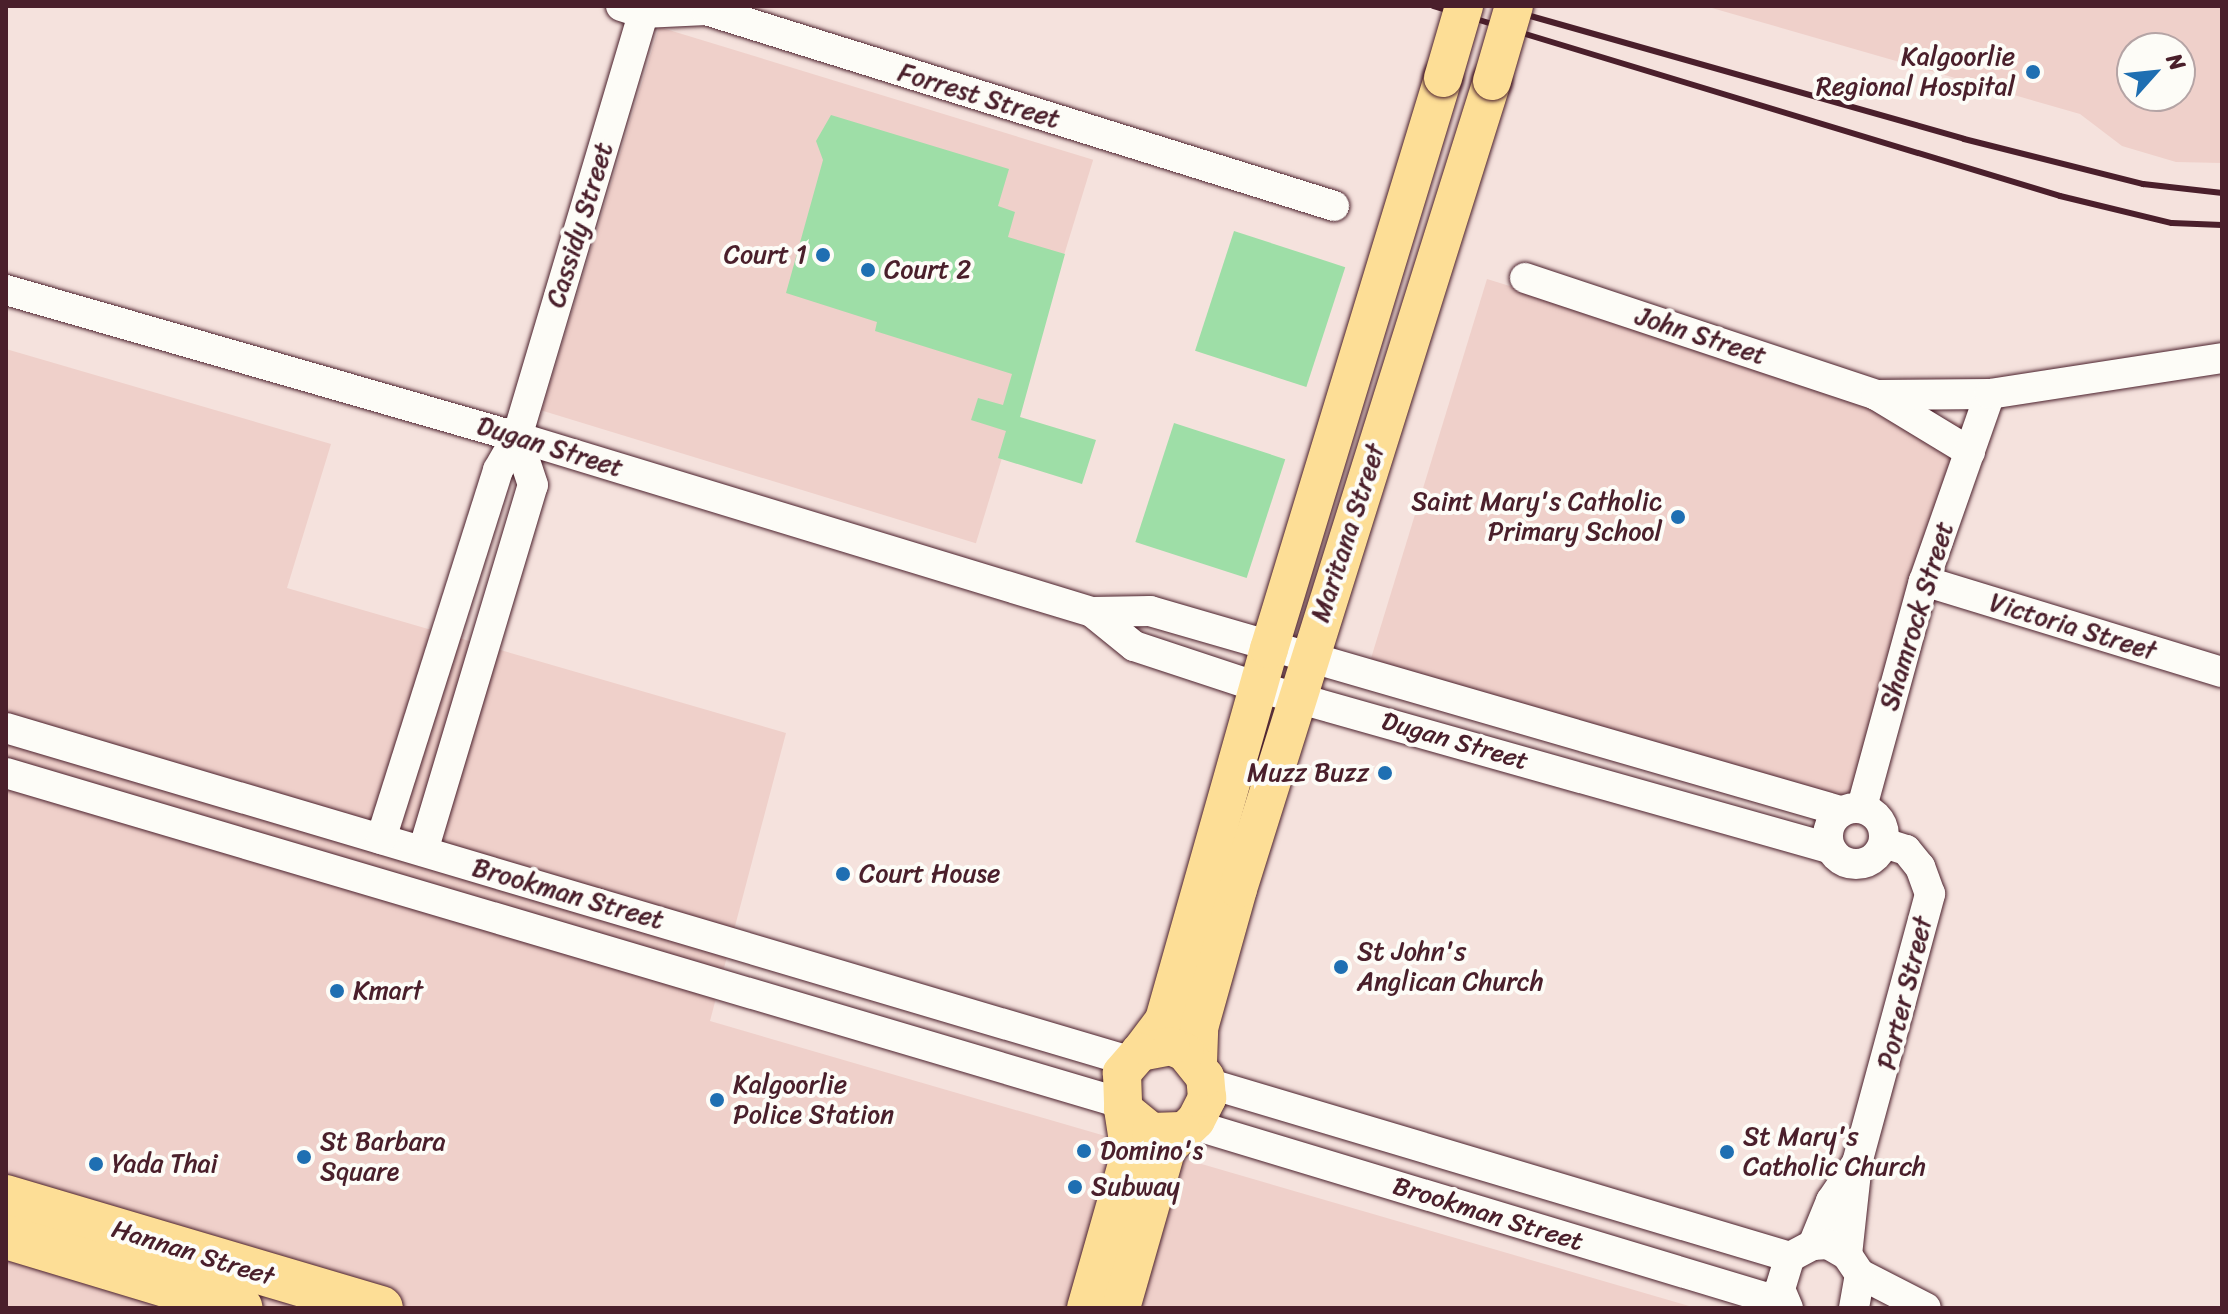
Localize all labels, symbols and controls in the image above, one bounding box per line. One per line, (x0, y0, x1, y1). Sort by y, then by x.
north arrow (2116, 32, 2196, 112)
place label: Kalgoorlie Regional Hospital (1816, 41, 2015, 102)
text: N (2155, 46, 2197, 77)
street label: Forrest Street (895, 57, 1063, 135)
marker: Kalgoorlie Regional Hospital (2022, 61, 2044, 83)
street label: Cassidy Street (540, 139, 620, 311)
place label: Court 1 (724, 239, 807, 271)
marker: Court 1 (814, 246, 832, 264)
place label: Court 2 (884, 254, 971, 286)
marker: Court 2 (859, 261, 877, 279)
street label: John Street (1632, 300, 1770, 372)
street label: Dugan Street (473, 410, 627, 484)
street label: Maritana Street (1304, 440, 1392, 626)
place label: Saint Mary's Catholic Primary School (1413, 486, 1662, 548)
marker: Saint Mary's Catholic Primary School (1669, 508, 1687, 526)
street label: Shamrock Street (1873, 518, 1961, 714)
street label: Victoria Street (1986, 587, 2160, 667)
street label: Dugan Street (1378, 705, 1532, 777)
place label: Muzz Buzz (1247, 757, 1369, 789)
marker: Muzz Buzz (1376, 764, 1394, 782)
street label: Brookman Street (469, 852, 667, 936)
place label: Court House (859, 858, 1001, 890)
marker: Court House (834, 865, 852, 883)
street label: Porter Street (1871, 913, 1939, 1073)
place label: St John's Anglican Church (1357, 936, 1544, 998)
marker: St John's Anglican Church (1332, 958, 1350, 976)
place label: Kmart (353, 975, 423, 1007)
marker: Kmart (328, 982, 346, 1000)
place label: Kalgoorlie Police Station (733, 1069, 895, 1130)
marker: Kalgoorlie Police Station (708, 1091, 726, 1109)
place label: St Mary's Catholic Church (1743, 1121, 1926, 1182)
place label: St Barbara Square (320, 1126, 445, 1188)
place label: Domino's (1100, 1135, 1203, 1167)
marker: Domino's (1075, 1142, 1093, 1160)
marker: St Mary's Catholic Church (1718, 1143, 1736, 1161)
place label: Yada Thai (112, 1148, 218, 1180)
marker: St Barbara Square (295, 1148, 313, 1166)
marker: Yada Thai (87, 1155, 105, 1173)
street label: Brookman Street (1389, 1170, 1587, 1258)
place label: Subway (1091, 1171, 1180, 1203)
marker: Subway (1066, 1178, 1084, 1196)
street label: Hannan Street (108, 1213, 278, 1293)

